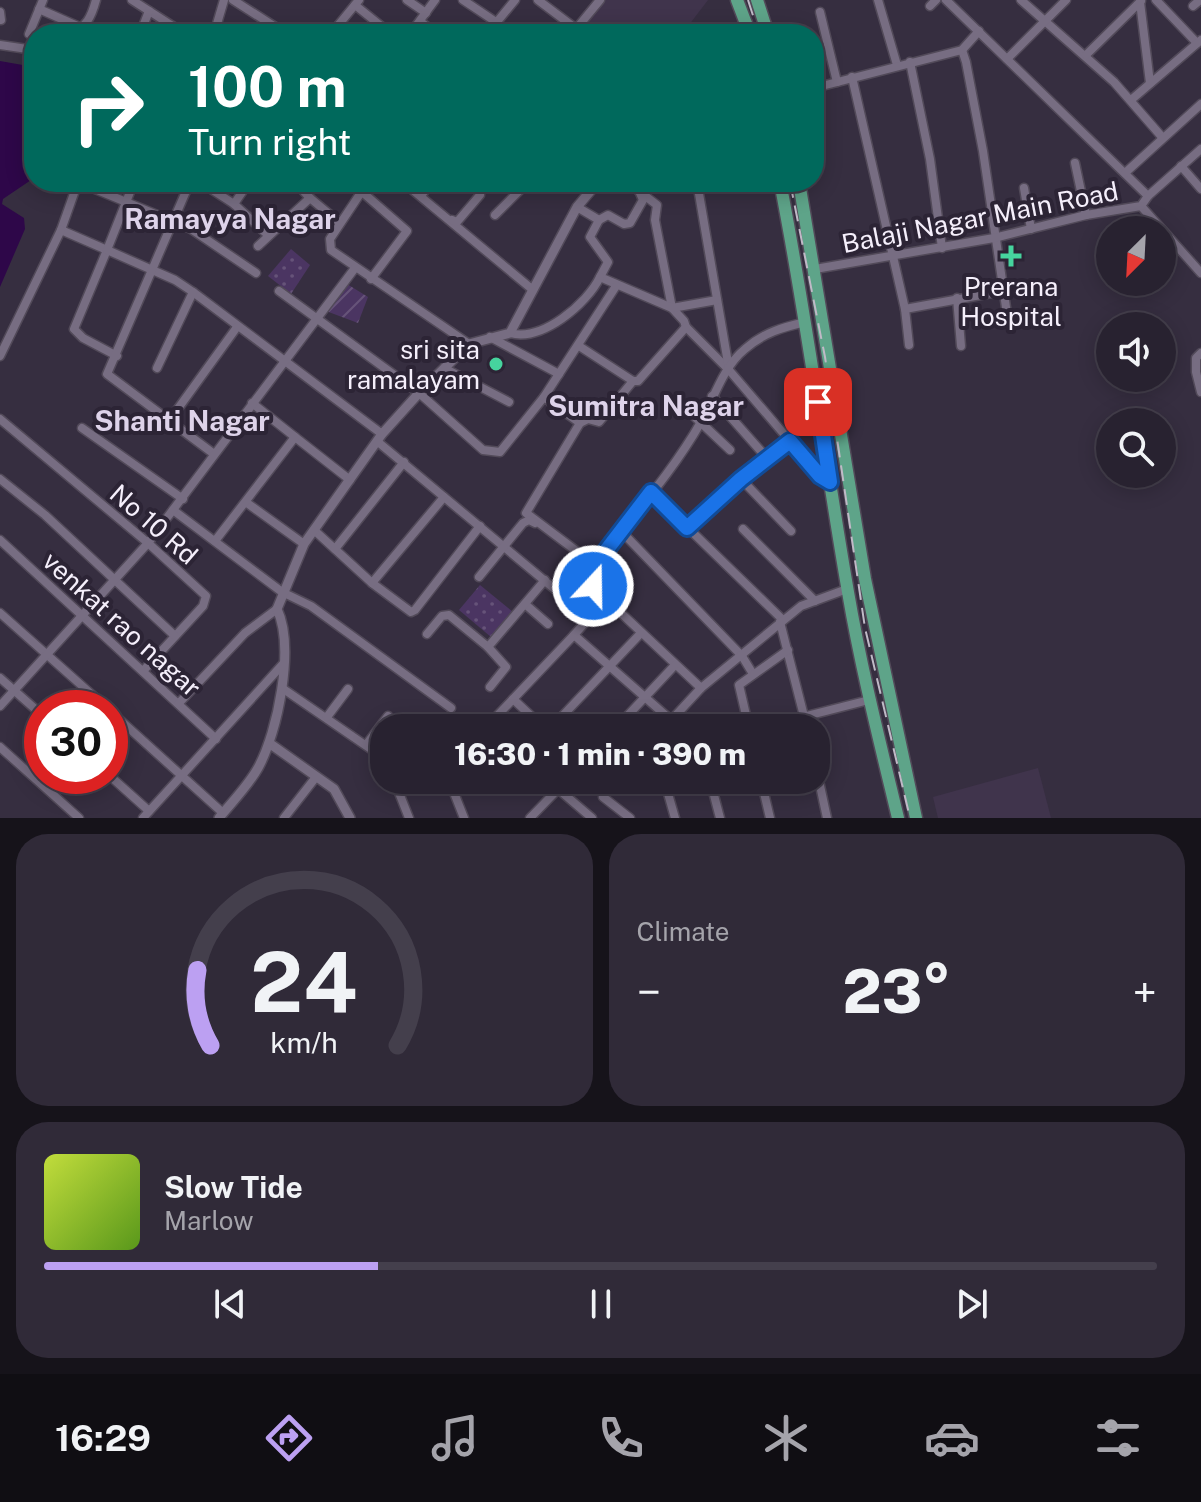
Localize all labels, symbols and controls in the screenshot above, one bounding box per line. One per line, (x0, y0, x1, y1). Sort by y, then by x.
text: 100 m (188, 54, 347, 120)
icon: right (56, 56, 160, 160)
text: Turn right (188, 121, 351, 163)
street label: Balaji Nagar Main Road (839, 175, 1121, 259)
district label: Ramayya Nagar (124, 202, 336, 235)
north arrow (1096, 216, 1176, 296)
map controls (1096, 216, 1176, 488)
marker: Prerana Hospital (1000, 245, 1022, 267)
place label: Prerana Hospital (960, 271, 1062, 332)
button: sound (1096, 312, 1176, 392)
place label: sri sita ramalayam (347, 334, 480, 395)
marker: sri sita ramalayam (487, 355, 505, 373)
pin (784, 368, 852, 436)
icon: arrive (796, 380, 840, 424)
district label: Sumitra Nagar (548, 389, 744, 422)
district label: Shanti Nagar (94, 404, 270, 437)
button: search (1096, 408, 1176, 488)
street label: No 10 Rd (104, 478, 204, 570)
position arrow (551, 544, 635, 628)
street label: venkat rao nagar (37, 545, 207, 703)
speed limit sign: 30 (24, 690, 128, 794)
text: 16:30 · 1 min · 390 m (454, 736, 746, 772)
text: Climate (637, 916, 730, 947)
text: 24 (251, 933, 358, 1031)
text: 23° (842, 956, 951, 1027)
text: − (637, 966, 661, 1018)
text: + (1133, 966, 1157, 1018)
text: km/h (271, 1026, 338, 1059)
text: Slow Tide (164, 1169, 303, 1205)
text: Marlow (164, 1205, 254, 1236)
icon: previous (208, 1282, 252, 1326)
icon: pause (579, 1282, 623, 1326)
icon: next (950, 1282, 994, 1326)
icon: directions (261, 1410, 317, 1466)
icon: music (427, 1410, 483, 1466)
icon: phone (593, 1410, 649, 1466)
icon: climate (758, 1410, 814, 1466)
icon: car (924, 1410, 980, 1466)
icon: filters (1090, 1410, 1146, 1466)
text: 16:29 (55, 1417, 151, 1459)

